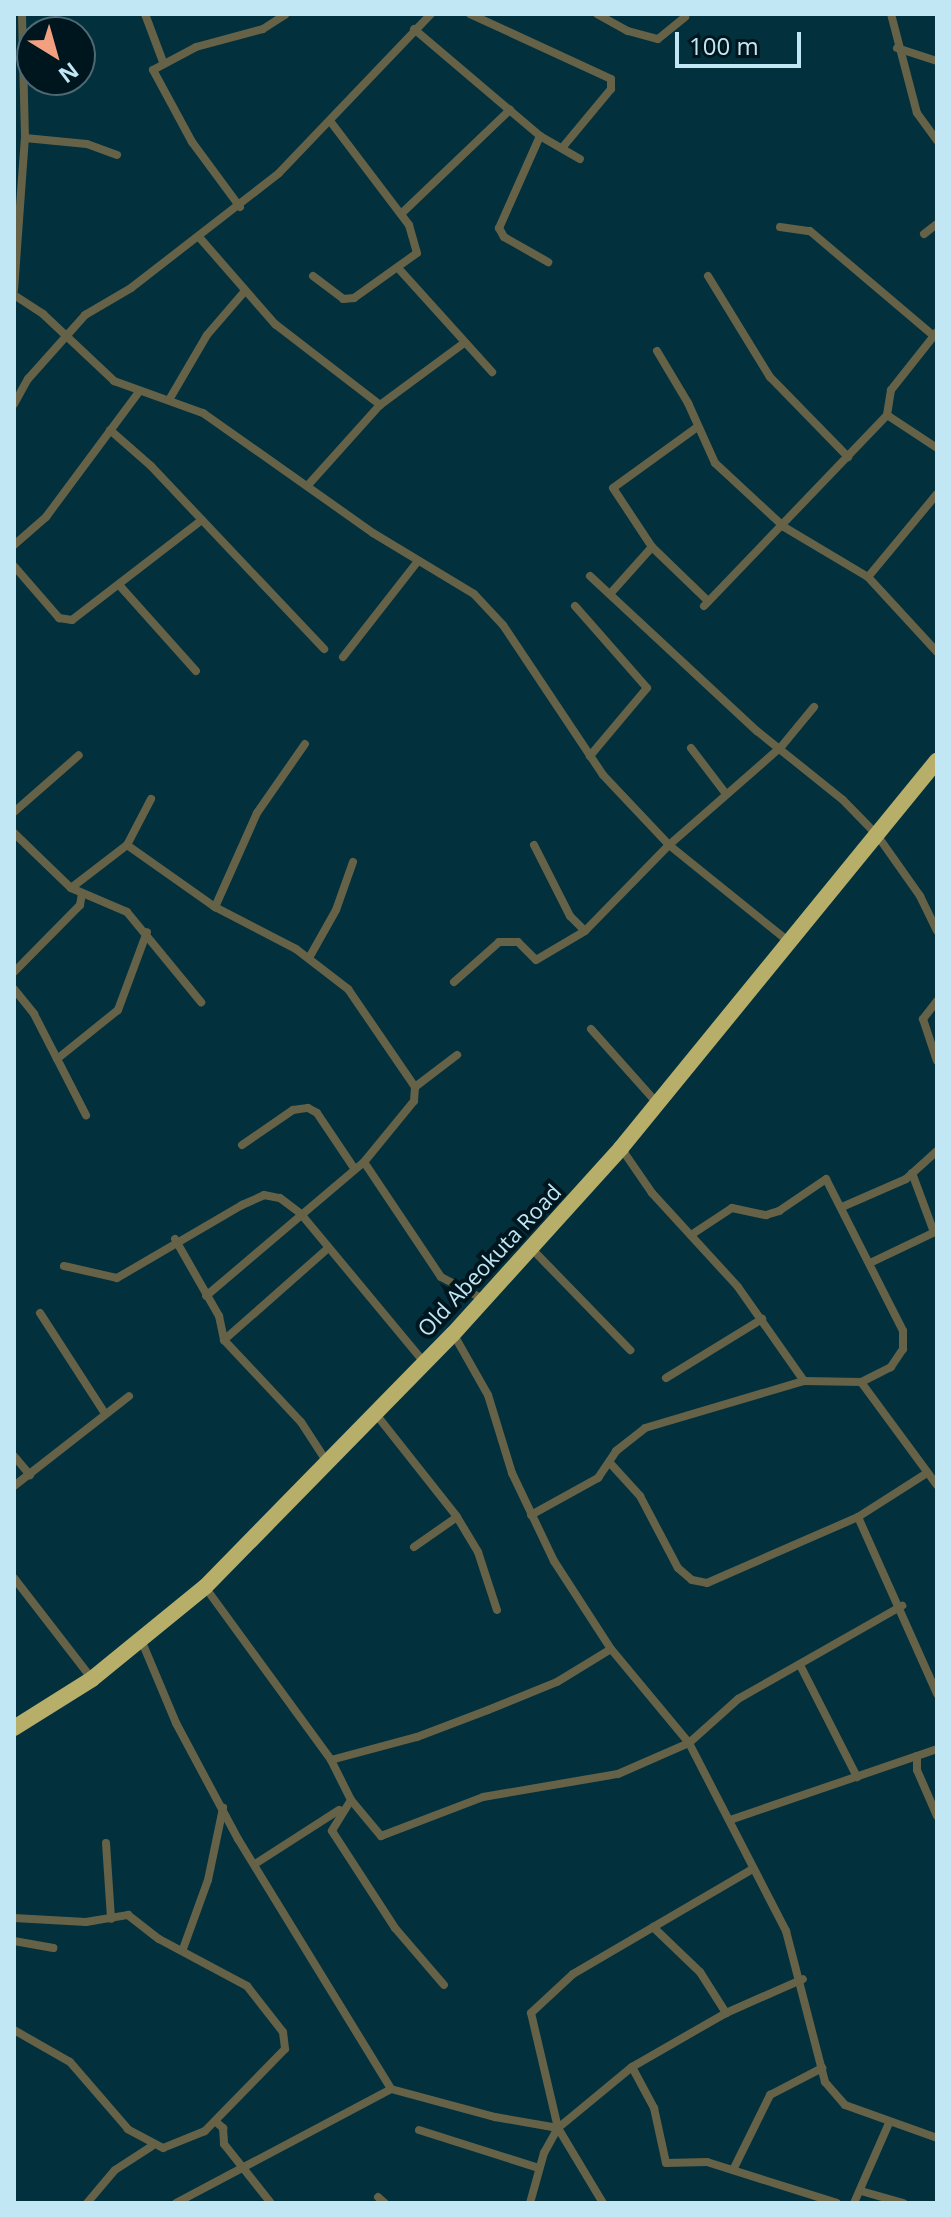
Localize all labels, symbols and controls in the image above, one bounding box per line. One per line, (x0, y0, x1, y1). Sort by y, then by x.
north arrow (16, 16, 96, 96)
scale bar (679, 16, 805, 66)
text: 100 m (689, 29, 759, 62)
text: N (53, 56, 85, 91)
street label: Old Abeokuta Road (412, 1179, 566, 1341)

